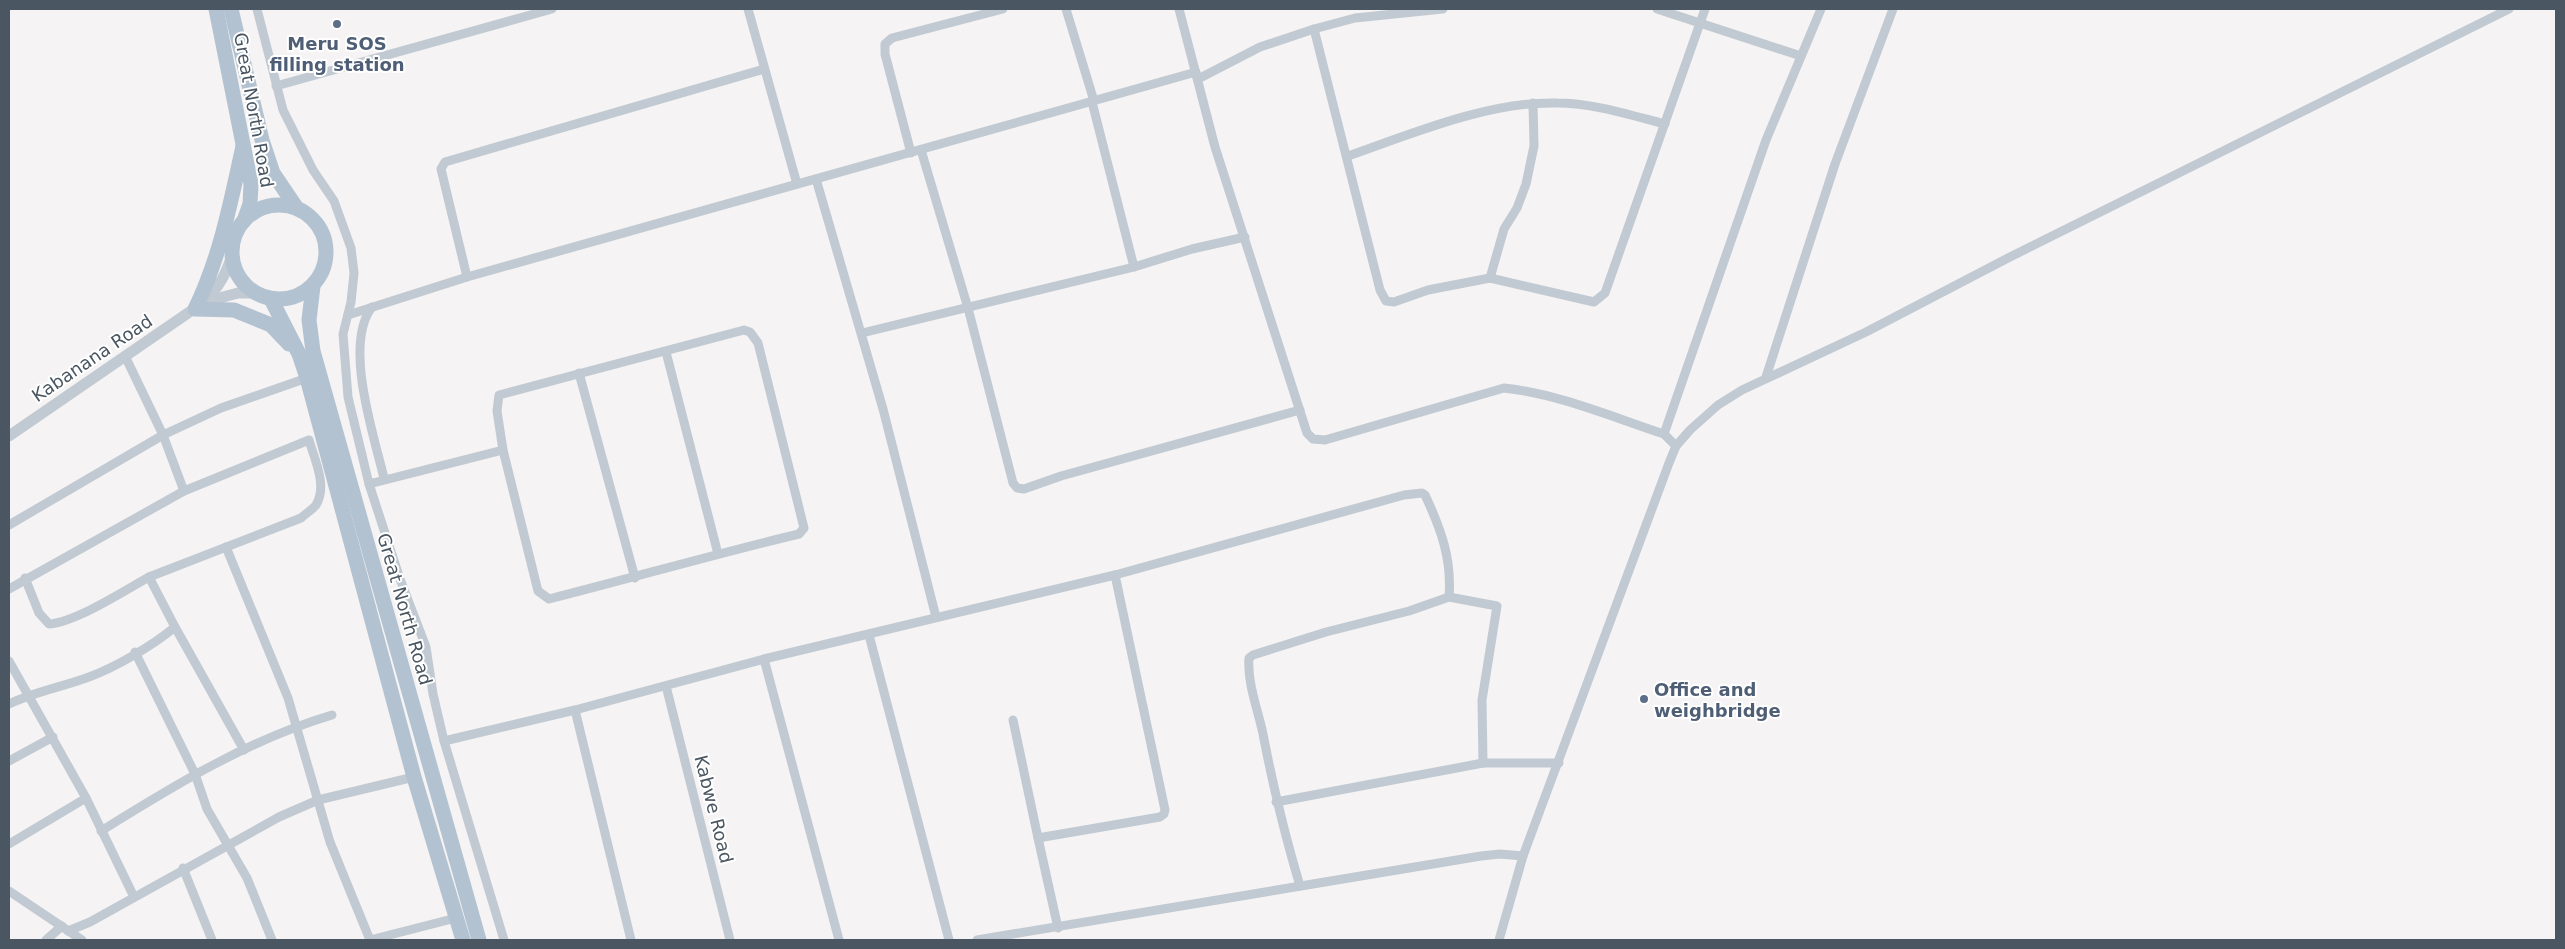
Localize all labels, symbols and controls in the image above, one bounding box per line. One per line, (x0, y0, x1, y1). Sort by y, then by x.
marker: Meru SOS filling station (331, 18, 343, 30)
street label: Great North Road (230, 31, 278, 189)
place label: Meru SOS filling station (269, 33, 405, 75)
street label: Kabanana Road (28, 310, 156, 406)
street label: Great North Road (373, 531, 437, 687)
place label: Office and weighbridge (1654, 679, 1781, 721)
marker: Office and weighbridge (1638, 693, 1650, 705)
street label: Kabwe Road (690, 753, 738, 865)

